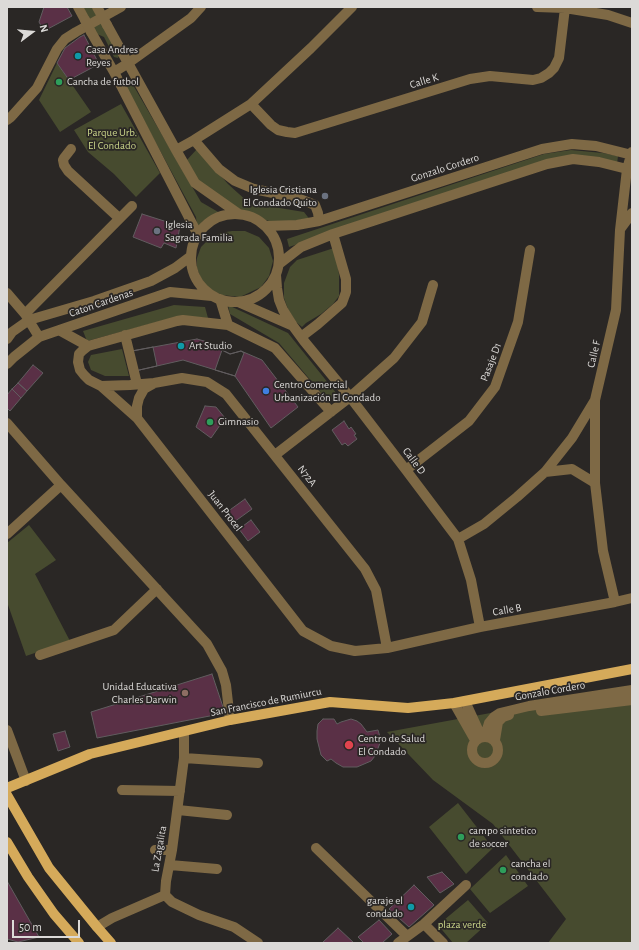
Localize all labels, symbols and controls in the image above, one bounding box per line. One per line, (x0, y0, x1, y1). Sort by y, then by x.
north arrow (12, 12, 52, 52)
text: N (38, 23, 50, 34)
place label: Casa Andres Reyes (86, 43, 138, 69)
marker: Casa Andres Reyes (73, 51, 83, 61)
street label: Calle K (408, 70, 440, 92)
place label: Cancha de futbol (67, 75, 139, 89)
marker: Cancha de futbol (54, 77, 64, 87)
park label: Parque Urb. El Condado (87, 126, 137, 152)
street label: Gonzalo Cordero (409, 151, 481, 185)
place label: Iglesia Cristiana El Condado Quito (243, 183, 317, 209)
marker: Iglesia Cristiana El Condado Quito (320, 191, 330, 201)
place label: Iglesia Sagrada Familia (165, 218, 233, 244)
marker: Iglesia Sagrada Familia (152, 226, 162, 236)
street label: Caton Cardenas (67, 286, 135, 320)
place label: Art Studio (189, 339, 232, 353)
street label: Calle F (584, 339, 604, 369)
marker: Art Studio (176, 341, 186, 351)
street label: Pasaje D1 (478, 341, 504, 383)
place label: Centro Comercial Urbanización El Condado (274, 378, 381, 404)
marker: Centro Comercial Urbanización El Condado (261, 386, 271, 396)
place label: Gimnasio (218, 415, 259, 429)
marker: Gimnasio (205, 417, 215, 427)
street label: Calle D (400, 445, 428, 477)
street label: N72A (295, 463, 319, 489)
street label: Juan Procel (205, 488, 245, 534)
street label: Calle B (492, 601, 522, 619)
street label: Gonzalo Cordero (514, 678, 586, 704)
place label: Unidad Educativa Charles Darwin (102, 680, 177, 706)
street label: San Francisco de Rumiurcu (209, 685, 323, 719)
marker: Unidad Educativa Charles Darwin (180, 688, 190, 698)
place label: Centro de Salud El Condado (358, 732, 425, 758)
marker: Centro de Salud El Condado (343, 739, 355, 751)
place label: campo sintetico de soccer (469, 824, 536, 850)
street label: La Zagalita (148, 825, 170, 873)
marker: campo sintetico de soccer (456, 832, 466, 842)
place label: cancha el condado (511, 857, 550, 883)
marker: cancha el condado (498, 865, 508, 875)
place label: garaje el condado (366, 894, 403, 920)
marker: garaje el condado (406, 902, 416, 912)
scale bar (14, 912, 82, 938)
park label: plaza verde (438, 918, 486, 932)
text: 50 m (19, 921, 42, 933)

